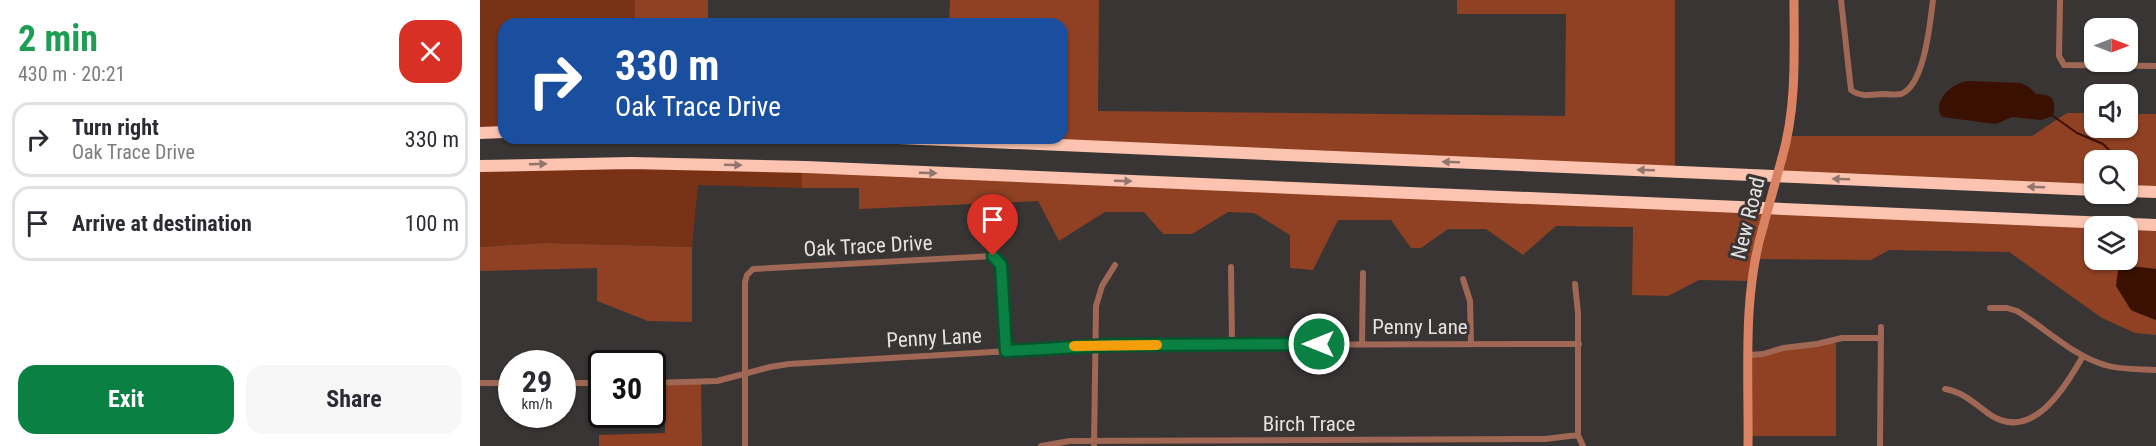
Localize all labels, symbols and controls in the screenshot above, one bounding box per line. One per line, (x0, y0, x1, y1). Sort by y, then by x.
text: 2 min (18, 18, 98, 60)
north arrow (2084, 18, 2138, 72)
map controls (2084, 18, 2138, 270)
button: close (399, 20, 462, 83)
text: 330 m (615, 41, 720, 90)
icon: right (516, 42, 594, 120)
text: 430 m · 20:21 (18, 62, 125, 86)
button: sound (2084, 84, 2138, 138)
text: Oak Trace Drive (615, 91, 781, 123)
text: Turn right (72, 115, 159, 140)
icon: right (21, 123, 54, 156)
text: 330 m (405, 127, 459, 152)
text: Oak Trace Drive (72, 140, 195, 164)
button: search (2084, 150, 2138, 204)
one-way arrow (1442, 157, 1461, 167)
one-way arrow (529, 160, 548, 169)
one-way arrow (724, 160, 743, 170)
one-way arrow (1636, 166, 1655, 175)
one-way arrow (919, 168, 938, 177)
one-way arrow (1831, 174, 1850, 183)
street label: New Road (1726, 175, 1770, 261)
one-way arrow (1114, 176, 1133, 185)
one-way arrow (2026, 183, 2045, 192)
pin (967, 194, 1018, 256)
icon: arrive (976, 203, 1009, 236)
icon: arrive (21, 207, 54, 240)
text: Arrive at destination (72, 211, 252, 236)
text: 100 m (405, 211, 459, 236)
button: layers (2084, 216, 2138, 270)
street label: Oak Trace Drive (803, 231, 933, 261)
position arrow (1287, 312, 1351, 376)
street label: Penny Lane (1372, 315, 1468, 339)
street label: Penny Lane (886, 324, 982, 352)
speed limit sign: 30 (588, 350, 666, 428)
text: 29 (522, 364, 552, 399)
button: Exit (18, 365, 234, 434)
button: Share (246, 365, 462, 434)
text: km/h (522, 395, 552, 413)
street label: Birch Trace (1263, 412, 1355, 436)

